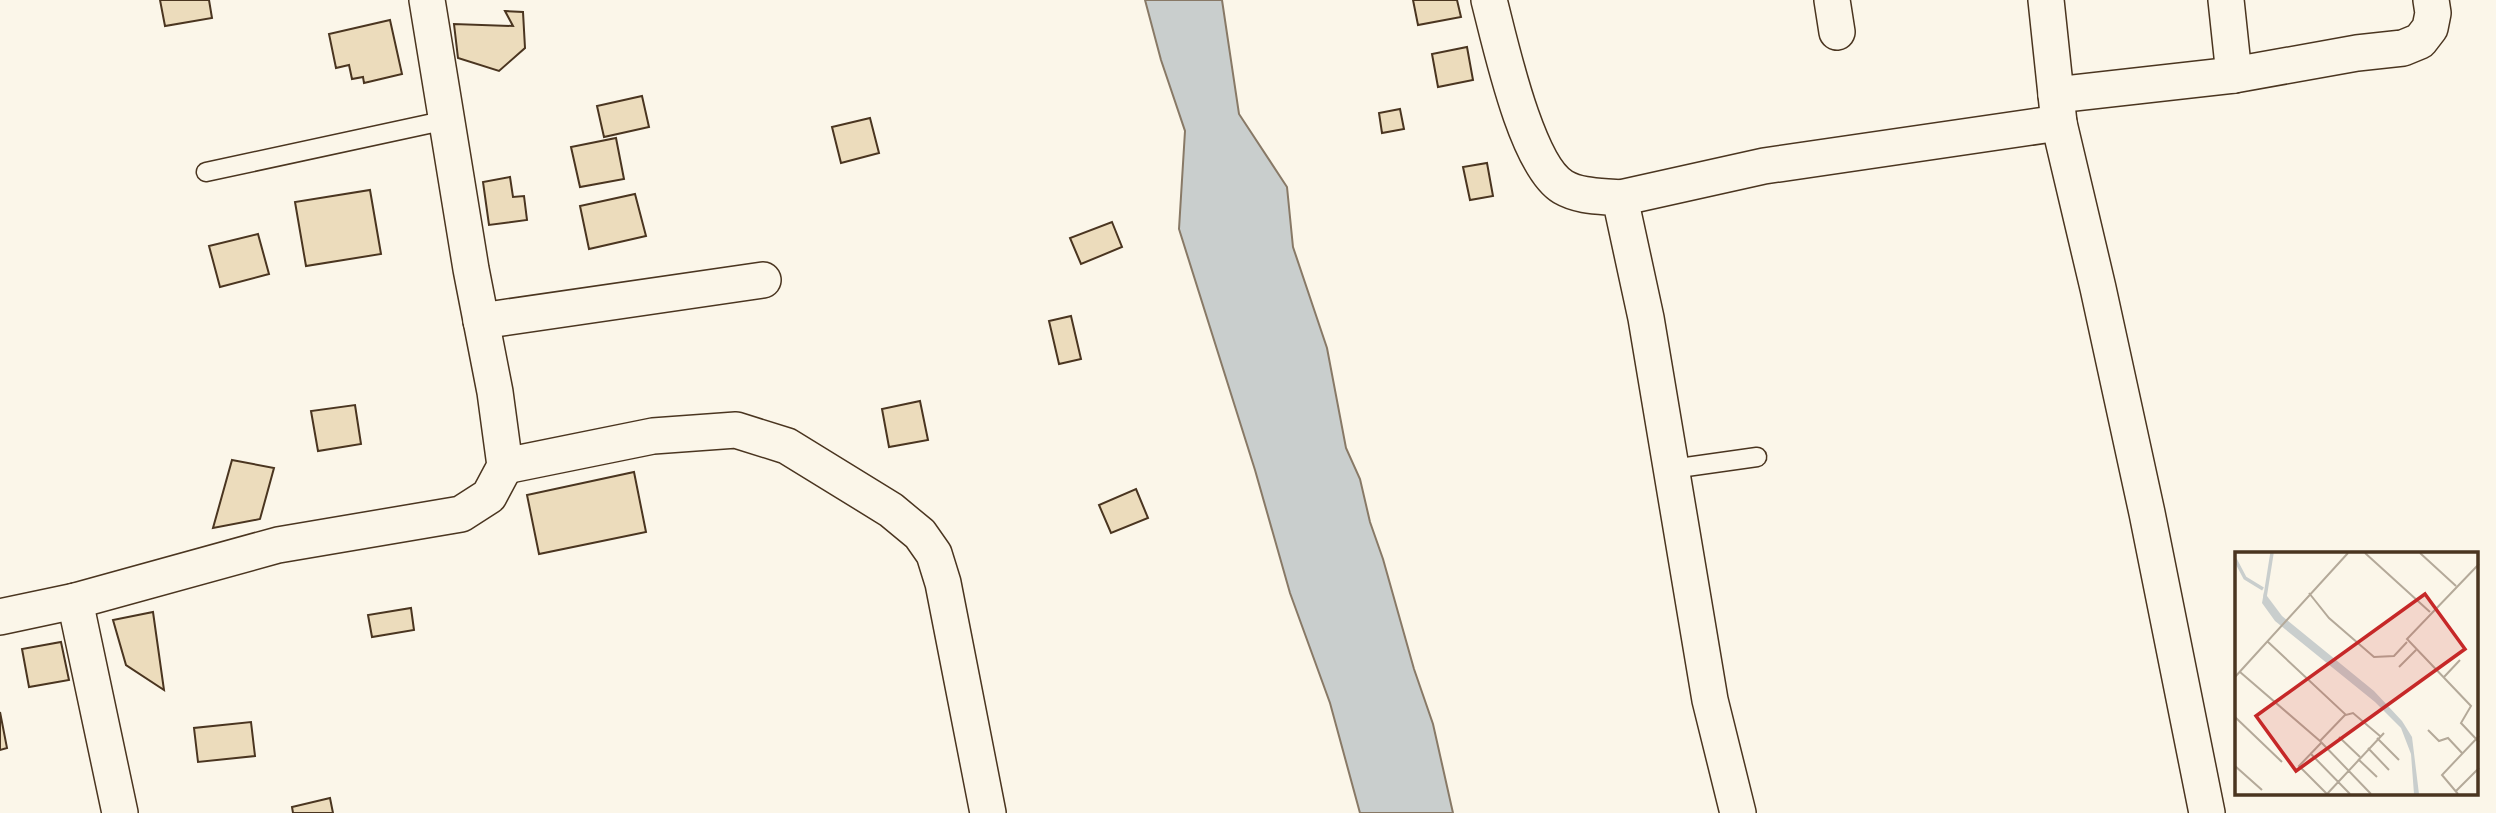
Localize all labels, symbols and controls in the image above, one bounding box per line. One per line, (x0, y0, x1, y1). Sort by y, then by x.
inset map (2235, 552, 2478, 796)

